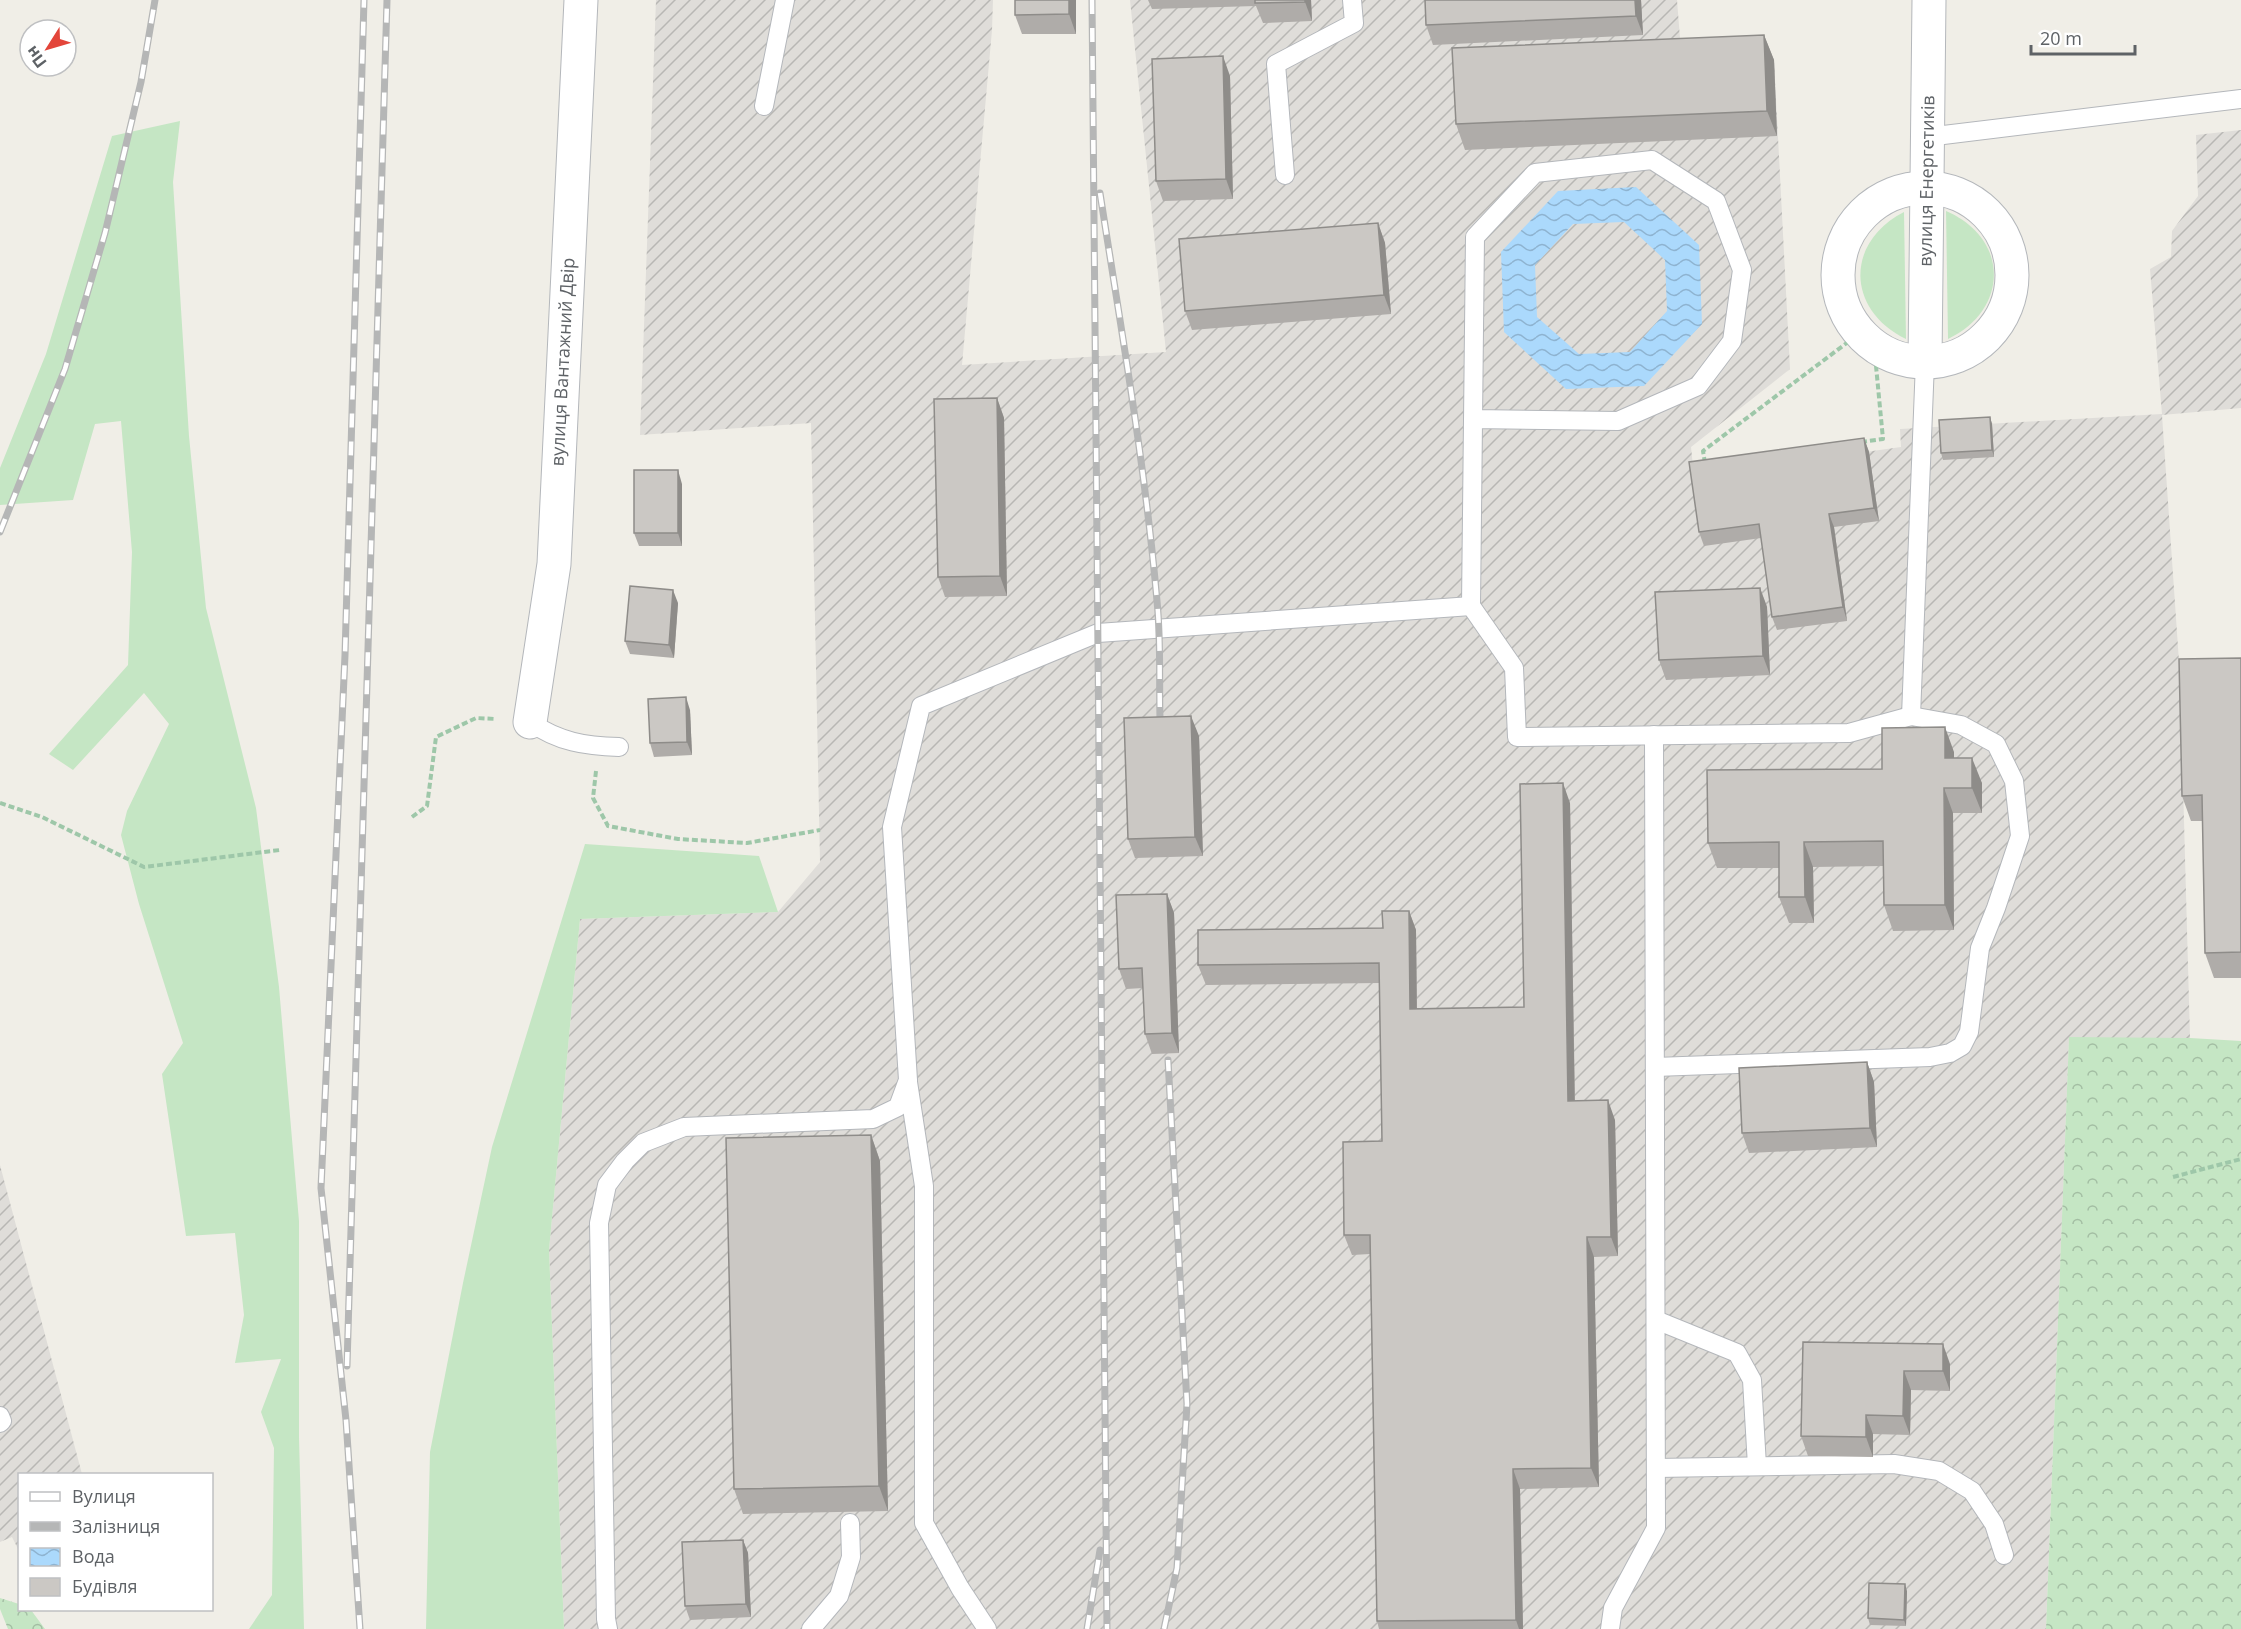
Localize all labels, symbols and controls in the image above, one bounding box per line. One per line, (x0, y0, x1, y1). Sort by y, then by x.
north arrow (18, 18, 78, 78)
scale bar (2031, 18, 2134, 56)
text: 20 m (2040, 26, 2082, 50)
text: Пн (20, 41, 52, 73)
street label: вулиця Енергетиків (1913, 95, 1939, 267)
street label: вулиця Вантажний Двір (545, 257, 579, 467)
legend (18, 1473, 213, 1611)
text: Вулиця (72, 1484, 136, 1508)
text: Залізниця (72, 1514, 160, 1538)
text: Вода (72, 1544, 115, 1568)
text: Будівля (72, 1574, 138, 1598)

